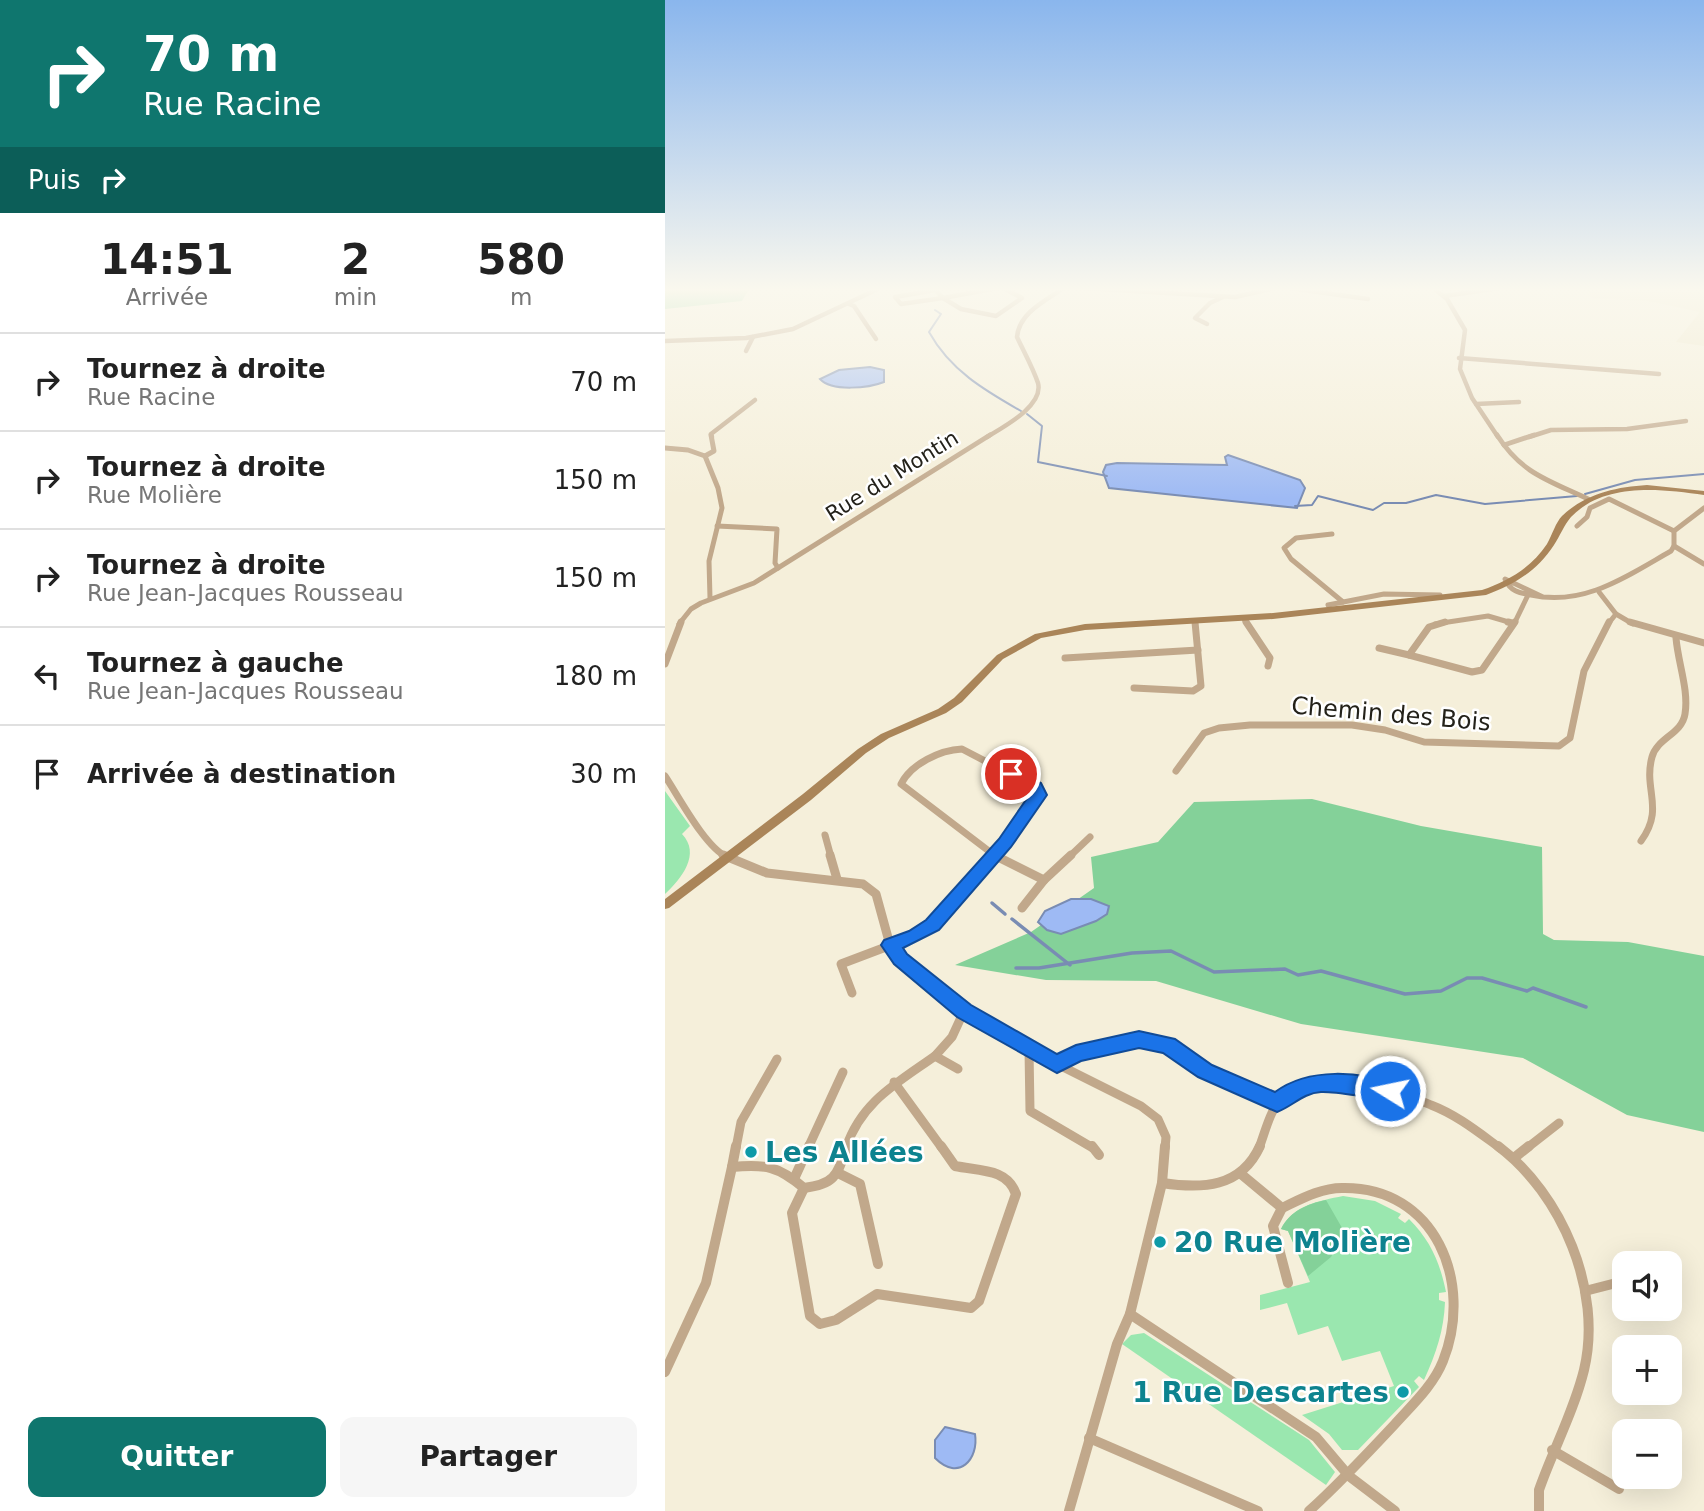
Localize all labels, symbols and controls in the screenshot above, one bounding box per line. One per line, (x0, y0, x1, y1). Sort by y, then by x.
text: 70 m (143, 26, 279, 83)
icon: right (28, 28, 119, 119)
text: Rue Racine (143, 85, 322, 123)
icon: right (94, 161, 132, 199)
text: Puis (28, 165, 80, 195)
text: 14:51 (100, 235, 234, 284)
text: 2 (341, 235, 370, 284)
text: 580 (477, 235, 565, 284)
text: Arrivée (126, 284, 208, 310)
text: min (334, 284, 377, 310)
text: m (510, 284, 532, 310)
text: Tournez à droite (87, 354, 326, 384)
icon: right (28, 363, 66, 401)
text: 70 m (570, 367, 637, 397)
text: Rue Racine (87, 384, 215, 410)
street label: Rue du Montin (821, 426, 963, 526)
text: Tournez à droite (87, 452, 326, 482)
icon: right (28, 461, 66, 499)
text: 150 m (554, 465, 637, 495)
text: Rue Molière (87, 482, 222, 508)
text: Tournez à droite (87, 550, 326, 580)
icon: right (28, 559, 66, 597)
text: 150 m (554, 563, 637, 593)
text: Rue Jean-Jacques Rousseau (87, 580, 404, 606)
text: Tournez à gauche (87, 648, 344, 678)
icon: left (28, 657, 66, 695)
text: 180 m (554, 661, 637, 691)
text: Rue Jean-Jacques Rousseau (87, 678, 404, 704)
street label: Chemin des Bois (1290, 691, 1492, 737)
pin (981, 744, 1041, 804)
icon: arrive (28, 755, 66, 793)
icon: arrive (992, 755, 1030, 793)
text: Arrivée à destination (87, 759, 396, 789)
text: 30 m (570, 759, 637, 789)
position arrow (1353, 1054, 1427, 1128)
place label: Les Allées (765, 1136, 924, 1169)
marker: Les Allées (743, 1144, 759, 1160)
place label: 20 Rue Molière (1174, 1226, 1411, 1259)
marker: 20 Rue Molière (1152, 1234, 1168, 1250)
map controls (1612, 1251, 1682, 1489)
button: sound (1612, 1251, 1682, 1321)
button: + (1612, 1335, 1682, 1405)
place label: 1 Rue Descartes (1132, 1376, 1389, 1409)
marker: 1 Rue Descartes (1395, 1384, 1411, 1400)
button: Quitter (28, 1417, 326, 1497)
button: Partager (340, 1417, 637, 1497)
button: − (1612, 1419, 1682, 1489)

